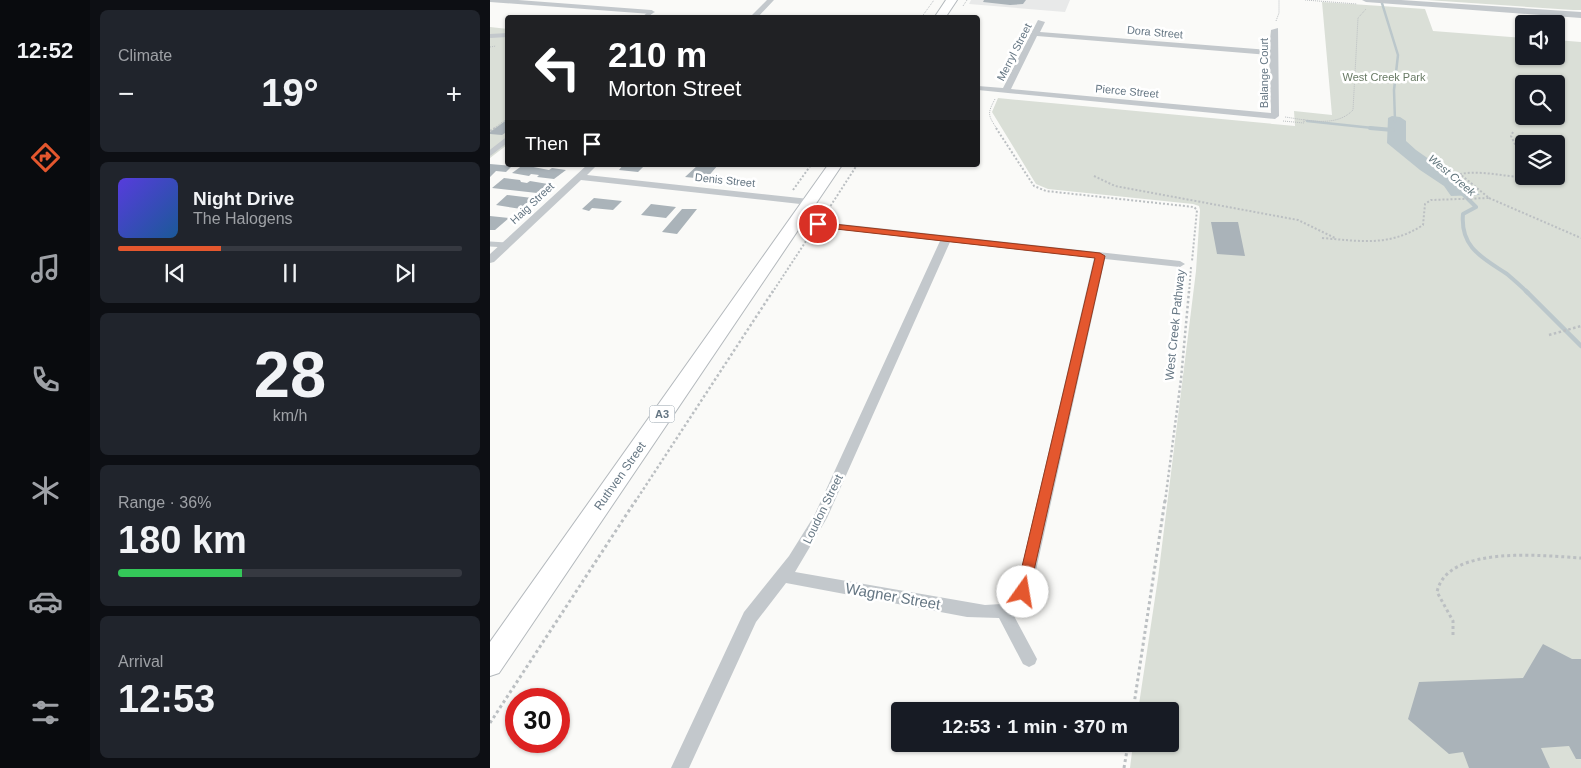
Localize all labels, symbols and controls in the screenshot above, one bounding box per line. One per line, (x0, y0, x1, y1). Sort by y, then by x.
map controls (1515, 15, 1565, 185)
button: sound (1515, 15, 1565, 65)
street label: Merryl Street (994, 21, 1034, 83)
street label: Dora Street (1126, 24, 1184, 40)
icon: left (525, 35, 590, 100)
text: 210 m (608, 35, 707, 74)
text: 12:52 (17, 38, 73, 63)
street label: Balange Court (1258, 38, 1270, 108)
text: Climate (118, 47, 172, 64)
park label: West Creek Park (1343, 71, 1426, 83)
text: 19° (261, 72, 319, 114)
button: search (1515, 75, 1565, 125)
text: Morton Street (608, 76, 741, 101)
text: − (118, 78, 134, 109)
text: + (446, 78, 462, 109)
street label: Pierce Street (1095, 82, 1159, 100)
icon: arrive (578, 130, 606, 158)
text: Then (525, 133, 568, 154)
button: layers (1515, 135, 1565, 185)
icon: directions (28, 140, 63, 175)
water label: West Creek (1426, 152, 1478, 198)
street label: Denis Street (694, 171, 756, 189)
street label: Haig Street (508, 180, 556, 226)
text: Night Drive (193, 188, 294, 209)
pin (797, 203, 839, 245)
text: The Halogens (193, 210, 293, 227)
icon: arrive (804, 210, 832, 238)
icon: music (28, 251, 63, 286)
icon: previous (161, 259, 189, 287)
icon: pause (276, 259, 304, 287)
icon: next (391, 259, 419, 287)
street label: West Creek Pathway (1162, 269, 1188, 381)
text: 28 (254, 338, 326, 411)
icon: phone (28, 362, 63, 397)
road number: A3 (650, 406, 674, 422)
text: km/h (273, 407, 307, 424)
street label: Ruthven Street (591, 439, 649, 513)
street label: Loudon Street (800, 471, 846, 546)
icon: climate (28, 473, 63, 508)
text: Range · 36% (118, 494, 211, 511)
text: 180 km (118, 519, 247, 561)
position arrow (996, 565, 1048, 617)
street label: Wagner Street (844, 579, 943, 613)
icon: car (28, 584, 63, 619)
text: Arrival (118, 653, 163, 670)
text: 12:53 (118, 678, 215, 720)
speed limit sign: 30 (505, 688, 570, 753)
icon: filters (28, 695, 63, 730)
text: 12:53 · 1 min · 370 m (942, 716, 1128, 737)

